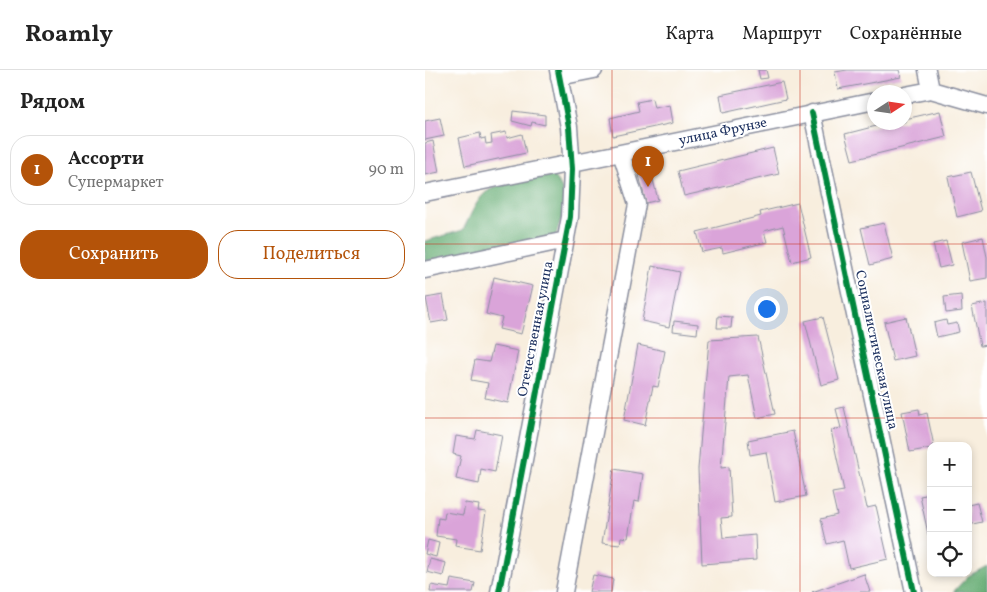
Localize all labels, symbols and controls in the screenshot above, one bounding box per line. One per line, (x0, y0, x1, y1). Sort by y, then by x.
text: Roamly (25, 18, 113, 52)
text: Карта (665, 22, 714, 47)
text: Маршрут (742, 22, 822, 47)
text: Сохранённые (850, 22, 962, 47)
north arrow (867, 85, 912, 130)
text: Рядом (20, 88, 85, 117)
street label: улица Фрунзе (677, 113, 769, 151)
text: Ассорти (68, 146, 144, 172)
pin: 1 (632, 146, 664, 187)
text: 1 (34, 159, 40, 181)
text: 90 m (368, 159, 404, 181)
text: Супермаркет (68, 172, 164, 194)
button: Сохранить (20, 230, 208, 279)
button: Поделиться (218, 230, 405, 279)
street label: Отечественная улица (514, 259, 558, 398)
street label: Социалистическая улица (850, 269, 902, 431)
your location (754, 296, 780, 322)
map controls (927, 442, 972, 577)
button: + (927, 442, 972, 487)
button: − (927, 487, 972, 532)
button: locate (927, 532, 972, 577)

